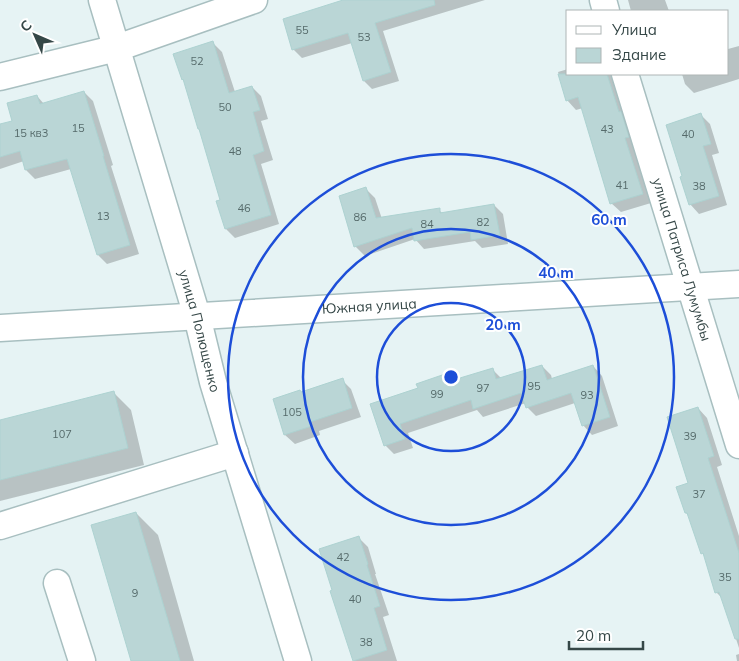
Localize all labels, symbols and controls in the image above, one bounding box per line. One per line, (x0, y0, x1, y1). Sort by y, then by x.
north arrow (10, 10, 60, 60)
legend (566, 10, 729, 75)
text: С (16, 16, 36, 36)
text: Улица (611, 20, 657, 39)
house number: 55 (295, 23, 309, 37)
house number: 53 (357, 30, 371, 44)
text: Здание (612, 45, 666, 64)
house number: 52 (190, 54, 204, 68)
house number: 50 (218, 100, 232, 114)
house number: 15 (71, 121, 85, 135)
house number: 43 (600, 122, 614, 136)
house number: 15 кв3 (14, 126, 48, 140)
house number: 40 (681, 127, 695, 141)
house number: 48 (228, 144, 242, 158)
street label: улица Патриса Лумумбы (648, 176, 715, 343)
house number: 41 (615, 178, 629, 192)
house number: 38 (692, 179, 706, 193)
house number: 46 (237, 201, 251, 215)
house number: 13 (96, 209, 110, 223)
house number: 86 (353, 210, 367, 224)
text: 60 m (591, 210, 627, 229)
house number: 82 (476, 215, 490, 229)
house number: 84 (420, 217, 434, 231)
text: 40 m (538, 263, 574, 282)
street label: улица Полющенко (175, 267, 225, 394)
street label: Южная улица (321, 294, 417, 318)
text: 20 m (485, 315, 521, 334)
centre of rings (442, 368, 460, 386)
house number: 95 (527, 379, 541, 393)
house number: 97 (476, 381, 490, 395)
house number: 99 (430, 387, 444, 401)
house number: 93 (580, 388, 594, 402)
house number: 105 (282, 405, 302, 419)
house number: 107 (52, 427, 72, 441)
house number: 39 (683, 429, 697, 443)
house number: 37 (692, 487, 706, 501)
house number: 42 (336, 550, 350, 564)
house number: 35 (718, 570, 732, 584)
house number: 9 (132, 586, 138, 600)
house number: 40 (348, 592, 362, 606)
scale bar (569, 618, 643, 650)
text: 20 m (576, 626, 611, 645)
house number: 38 (359, 635, 373, 649)

